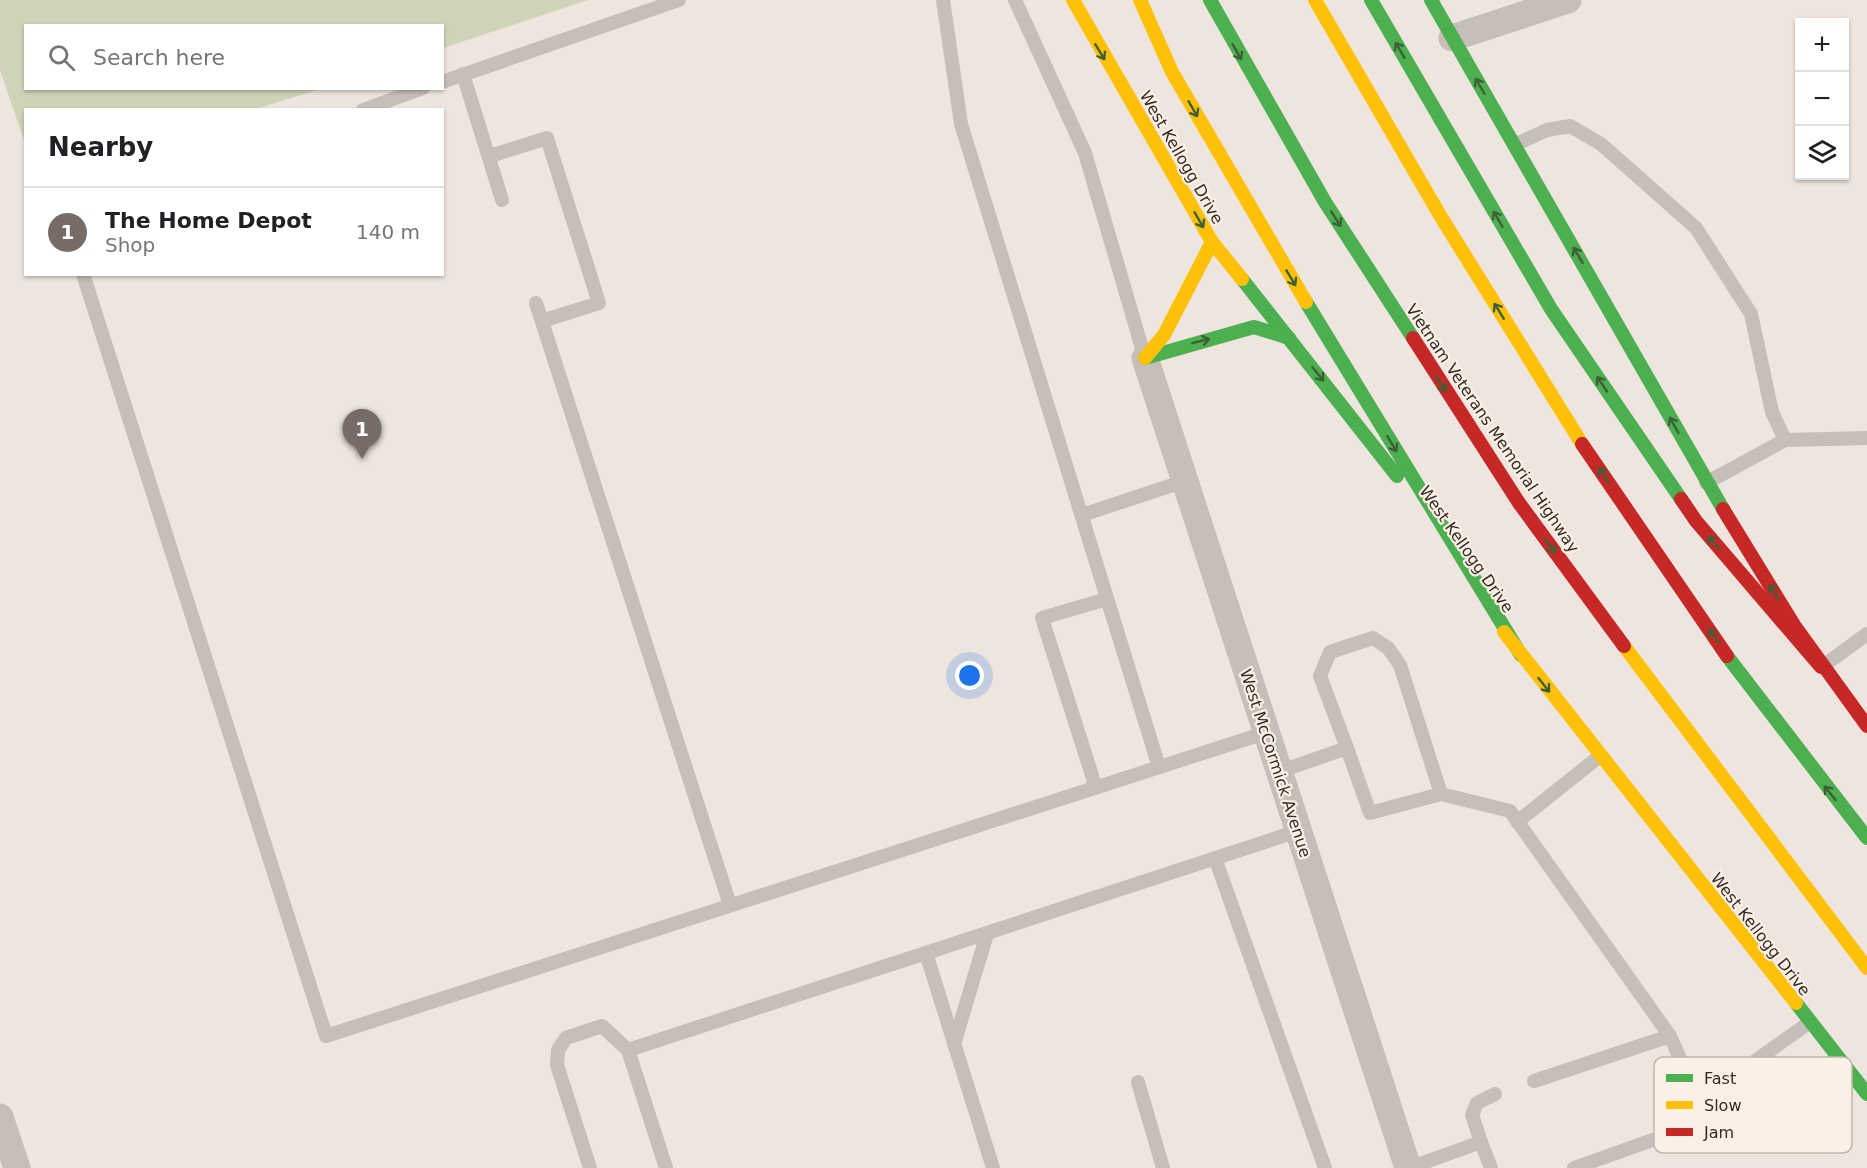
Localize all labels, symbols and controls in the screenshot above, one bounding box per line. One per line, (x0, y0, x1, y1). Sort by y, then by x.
map controls (1795, 18, 1849, 180)
button: + (1795, 18, 1849, 72)
search box (24, 24, 444, 90)
icon: search (45, 41, 78, 74)
one-way arrow (1394, 42, 1406, 59)
one-way arrow (1094, 43, 1106, 60)
one-way arrow (1232, 43, 1244, 60)
text: Search here (93, 45, 225, 70)
button: − (1795, 72, 1849, 126)
one-way arrow (1474, 78, 1486, 95)
street label: West Kellogg Drive (1136, 87, 1227, 227)
one-way arrow (1188, 100, 1200, 117)
button: layers (1795, 126, 1849, 180)
text: Nearby (48, 132, 153, 162)
text: The Home Depot (105, 208, 312, 233)
one-way arrow (1194, 211, 1206, 228)
one-way arrow (1330, 211, 1343, 228)
one-way arrow (1492, 211, 1504, 228)
text: 1 (61, 220, 74, 244)
text: 140 m (356, 220, 420, 244)
text: Shop (105, 233, 155, 257)
one-way arrow (1572, 247, 1584, 264)
one-way arrow (1286, 269, 1298, 286)
street label: Vietnam Veterans Memorial Highway (1402, 300, 1583, 556)
one-way arrow (1493, 303, 1505, 320)
one-way arrow (1191, 334, 1210, 346)
one-way arrow (1311, 366, 1324, 382)
one-way arrow (1436, 375, 1448, 392)
one-way arrow (1596, 376, 1608, 393)
pin: 1 (342, 410, 382, 459)
one-way arrow (1668, 416, 1679, 434)
one-way arrow (1387, 435, 1399, 452)
one-way arrow (1598, 467, 1611, 484)
street label: West Kellogg Drive (1416, 482, 1518, 616)
one-way arrow (1708, 535, 1721, 551)
one-way arrow (1544, 537, 1556, 553)
one-way arrow (1767, 584, 1779, 601)
one-way arrow (1708, 629, 1720, 645)
your location (955, 661, 984, 690)
street label: West McCormick Avenue (1236, 667, 1315, 860)
one-way arrow (1537, 676, 1550, 692)
one-way arrow (1823, 785, 1836, 801)
street label: West Kellogg Drive (1707, 869, 1814, 1000)
legend (1654, 1057, 1852, 1153)
text: Fast (1704, 1069, 1736, 1088)
text: Slow (1704, 1096, 1741, 1115)
text: Jam (1703, 1123, 1734, 1142)

